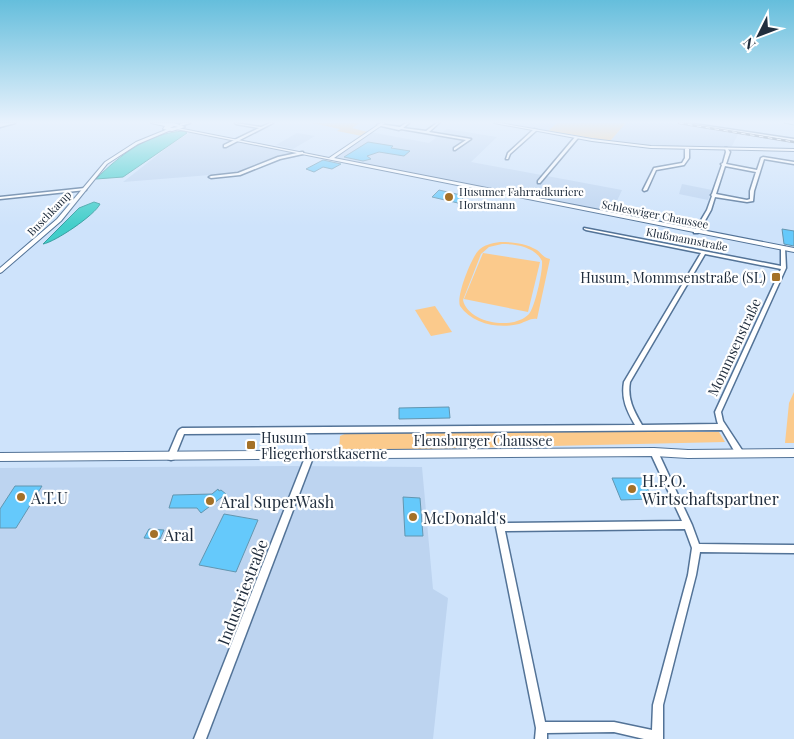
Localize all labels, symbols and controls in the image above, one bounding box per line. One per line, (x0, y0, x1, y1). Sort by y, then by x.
north arrow (734, 10, 784, 60)
text: N (739, 34, 759, 54)
place label: Husumer Fahrradkuriere Horstmann (459, 184, 584, 212)
street label: Buschkamp (24, 187, 74, 239)
marker: Husumer Fahrradkuriere Horstmann (443, 191, 455, 203)
street label: Schleswiger Chaussee (600, 196, 710, 232)
street label: Klußmannstraße (645, 224, 729, 254)
place label: Husum, Mommsenstraße (SL) (580, 268, 766, 287)
marker: Husum, Mommsenstraße (SL) (770, 271, 782, 283)
street label: Mommsenstraße (703, 295, 765, 399)
place label: Husum Fliegerhorstkaserne (261, 428, 387, 463)
street label: Flensburger Chaussee (413, 431, 553, 450)
marker: Husum Fliegerhorstkaserne (245, 439, 257, 451)
place label: H.P.O. Wirtschaftspartner (641, 470, 779, 509)
marker: H.P.O. Wirtschaftspartner (626, 483, 638, 495)
place label: A.T.U (30, 487, 68, 508)
marker: A.T.U (15, 491, 27, 503)
place label: Aral SuperWash (219, 491, 335, 512)
marker: Aral SuperWash (204, 495, 216, 507)
place label: McDonald's (423, 507, 506, 528)
marker: McDonald's (407, 511, 419, 523)
place label: Aral (163, 524, 194, 545)
marker: Aral (148, 528, 160, 540)
street label: Industriestraße (212, 536, 272, 648)

